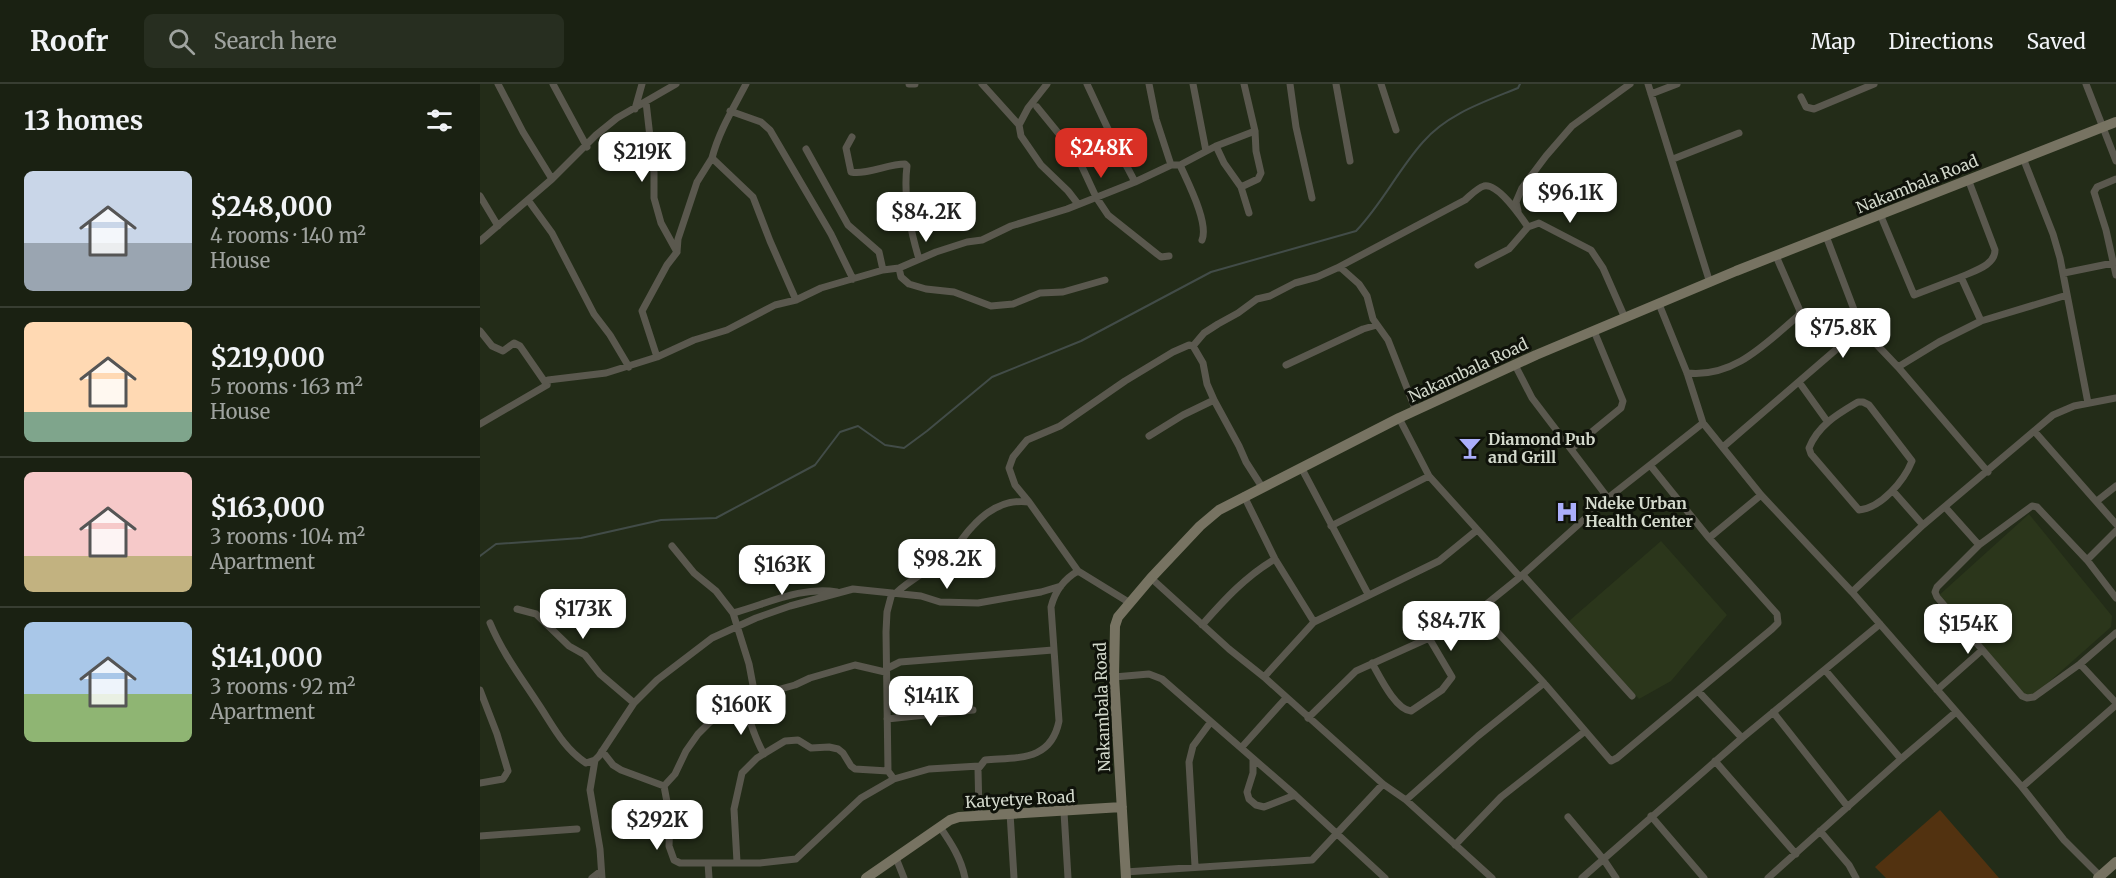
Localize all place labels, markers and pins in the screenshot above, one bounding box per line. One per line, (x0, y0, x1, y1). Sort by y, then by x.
pin: $248K (1059, 128, 1143, 179)
pin: $219K (600, 132, 684, 183)
pin: $96.1K (1521, 173, 1619, 224)
pin: $84.2K (877, 192, 975, 243)
pin: $75.8K (1794, 308, 1892, 359)
place label: Diamond Pub and Grill (1488, 429, 1595, 467)
bar icon: Diamond Pub and Grill (1457, 435, 1483, 461)
place label: Ndeke Urban Health Center (1585, 493, 1694, 531)
hospital icon: Ndeke Urban Health Center (1554, 499, 1580, 525)
pin: $98.2K (898, 539, 996, 590)
pin: $163K (740, 545, 824, 596)
pin: $173K (541, 589, 625, 640)
pin: $84.7K (1402, 601, 1500, 652)
pin: $154K (1926, 604, 2010, 655)
pin: $141K (889, 676, 973, 727)
pin: $160K (699, 685, 783, 736)
pin: $292K (615, 800, 699, 851)

